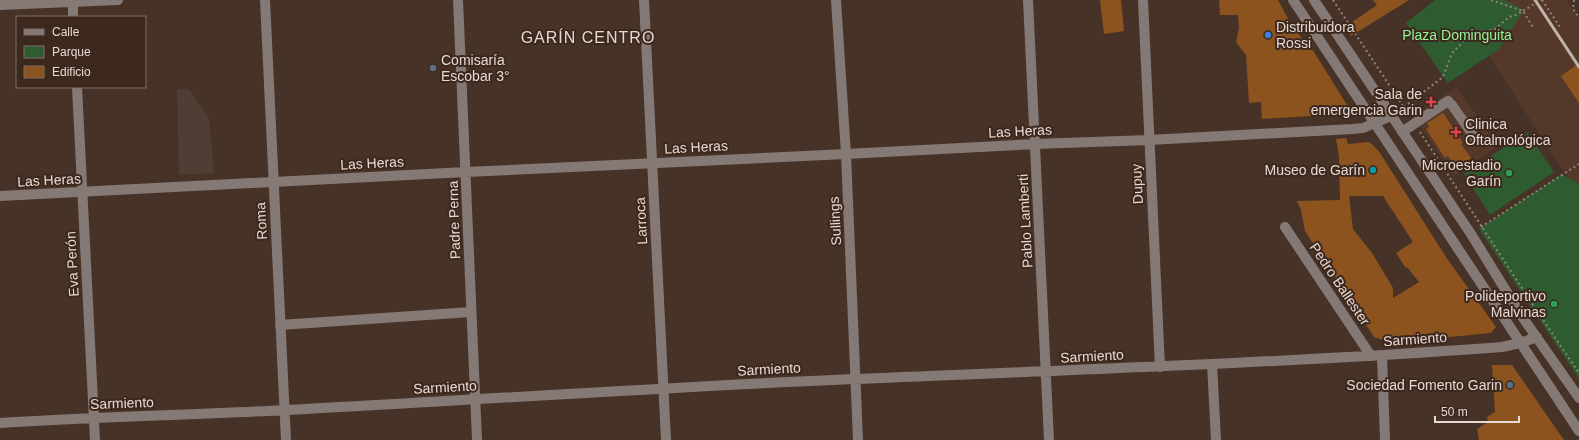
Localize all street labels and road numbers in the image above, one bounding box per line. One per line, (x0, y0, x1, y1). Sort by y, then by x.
street label: Las Heras (988, 121, 1052, 141)
street label: Las Heras (664, 137, 728, 157)
street label: Las Heras (340, 153, 404, 173)
street label: Dupuy (1128, 163, 1146, 205)
street label: Las Heras (17, 170, 81, 190)
street label: Pablo Lamberti (1015, 174, 1035, 268)
street label: Padre Perna (445, 180, 463, 260)
street label: Sullings (826, 196, 844, 246)
street label: Larroca (632, 197, 650, 245)
street label: Roma (252, 202, 270, 240)
street label: Eva Perón (62, 231, 82, 297)
street label: Pedro Ballester (1307, 240, 1374, 328)
street label: Sarmiento (1383, 329, 1448, 349)
street label: Sarmiento (1060, 346, 1124, 366)
street label: Sarmiento (737, 359, 801, 379)
street label: Sarmiento (413, 377, 477, 397)
street label: Sarmiento (90, 394, 154, 412)

